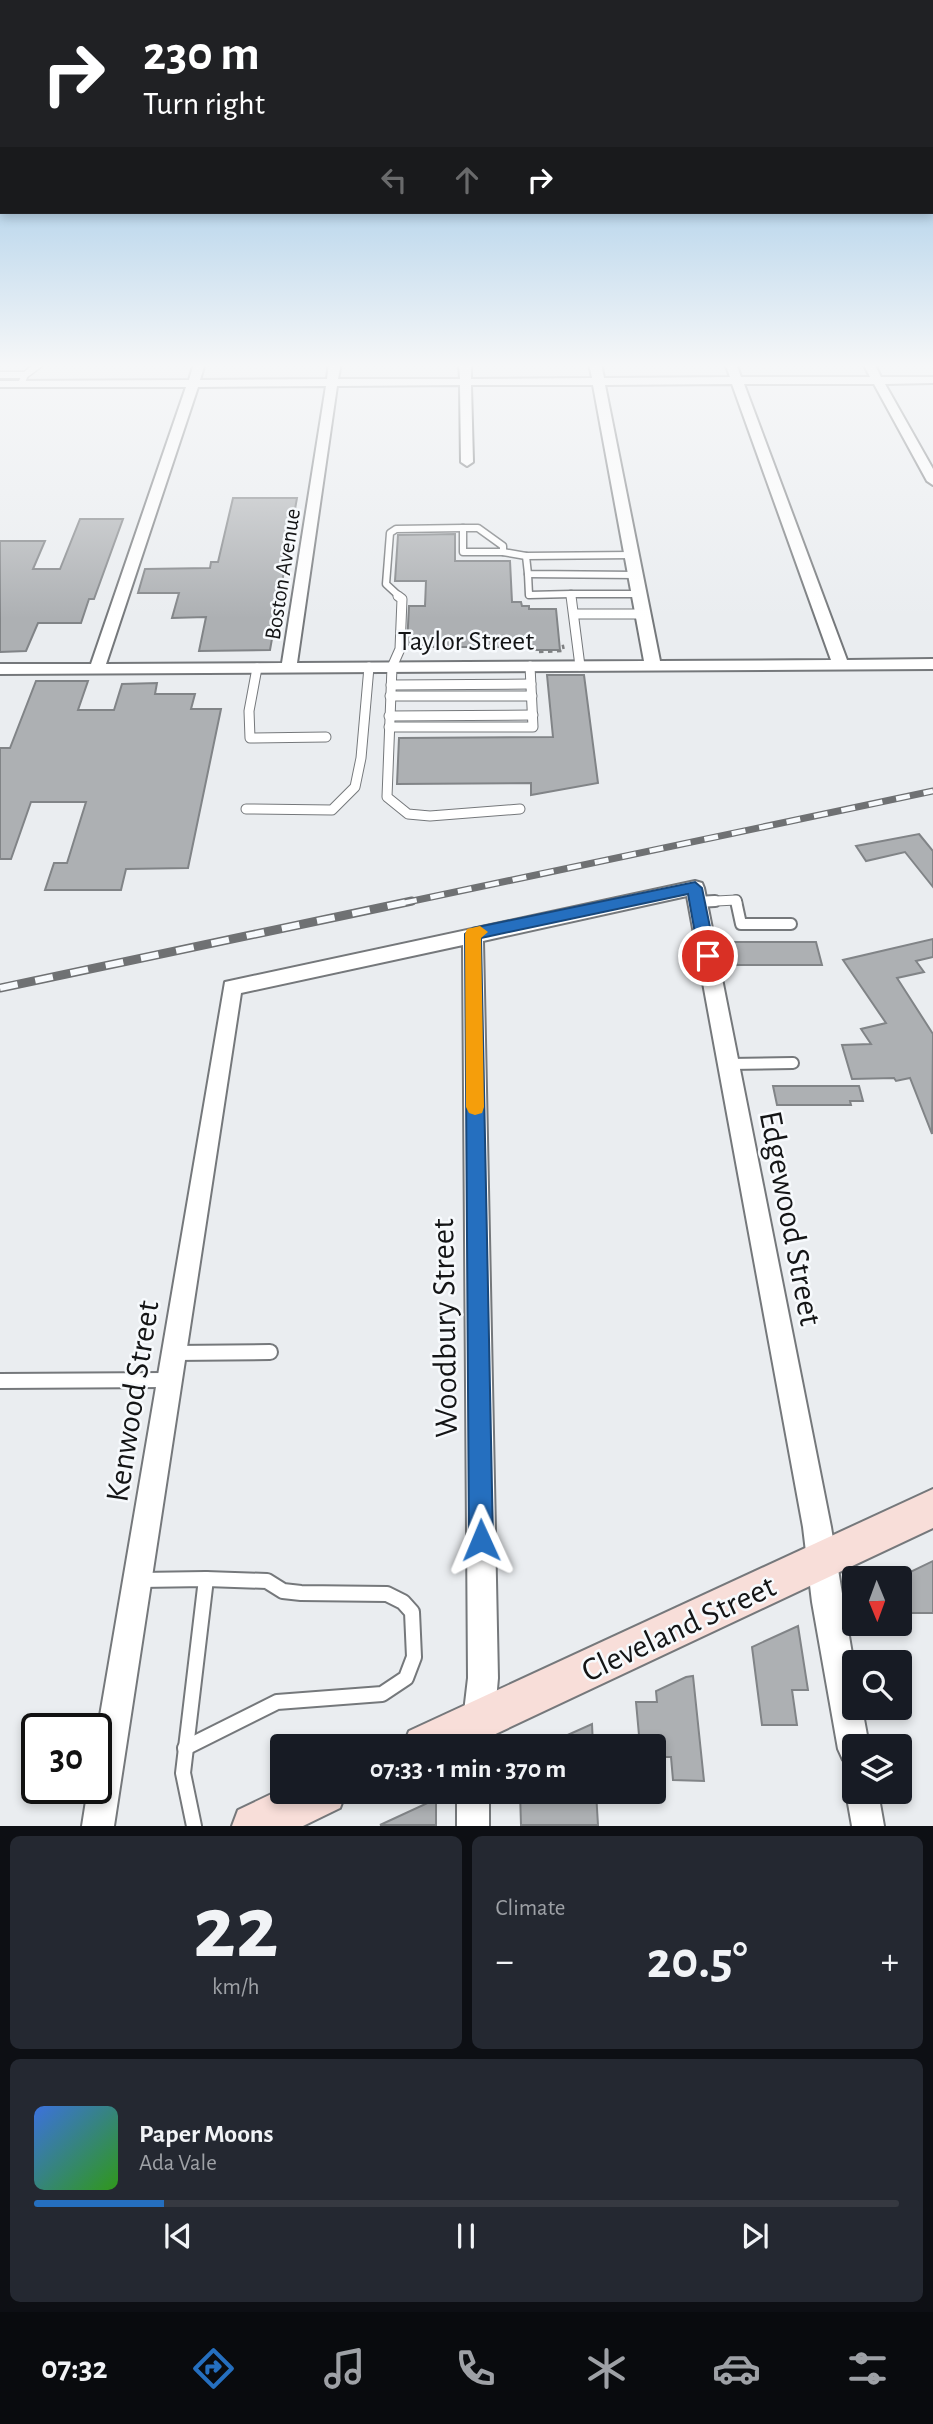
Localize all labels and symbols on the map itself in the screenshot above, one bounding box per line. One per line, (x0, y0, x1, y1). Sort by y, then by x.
street label: Boston Avenue (262, 507, 305, 642)
street label: Taylor Street (398, 628, 534, 656)
pin (678, 926, 738, 986)
street label: Edgewood Street (753, 1108, 827, 1329)
street label: Woodbury Street (427, 1218, 464, 1438)
street label: Kenwood Street (101, 1298, 166, 1504)
position arrow (444, 1503, 518, 1577)
north arrow (842, 1566, 912, 1636)
street label: Cleveland Street (577, 1570, 781, 1689)
speed limit sign: 30 (21, 1713, 112, 1804)

